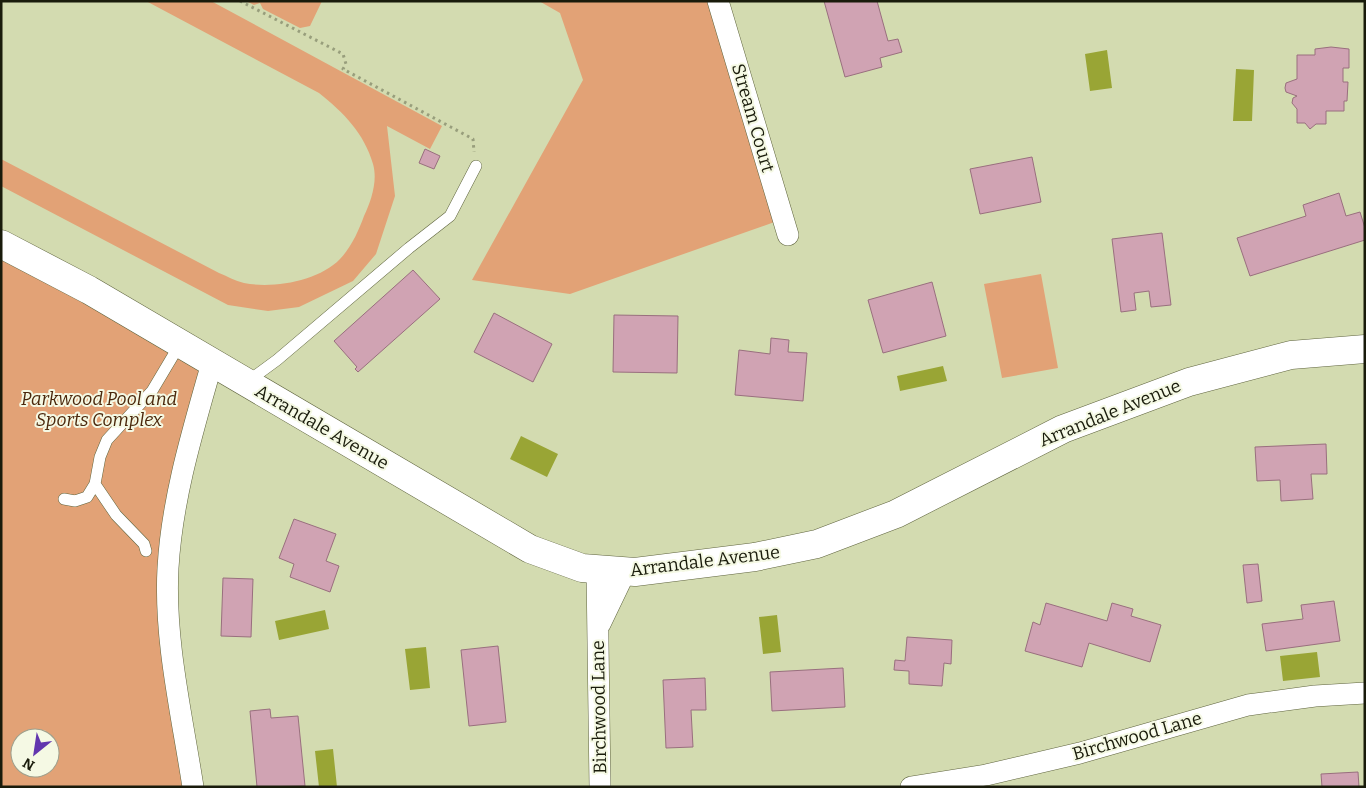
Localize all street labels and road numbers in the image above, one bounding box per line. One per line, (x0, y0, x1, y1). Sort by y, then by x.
street label: Stream Court (727, 61, 779, 175)
street label: Arrandale Avenue (1036, 375, 1184, 451)
street label: Arrandale Avenue (251, 380, 393, 474)
street label: Arrandale Avenue (629, 541, 781, 581)
street label: Birchwood Lane (587, 640, 611, 774)
street label: Birchwood Lane (1070, 707, 1204, 765)

